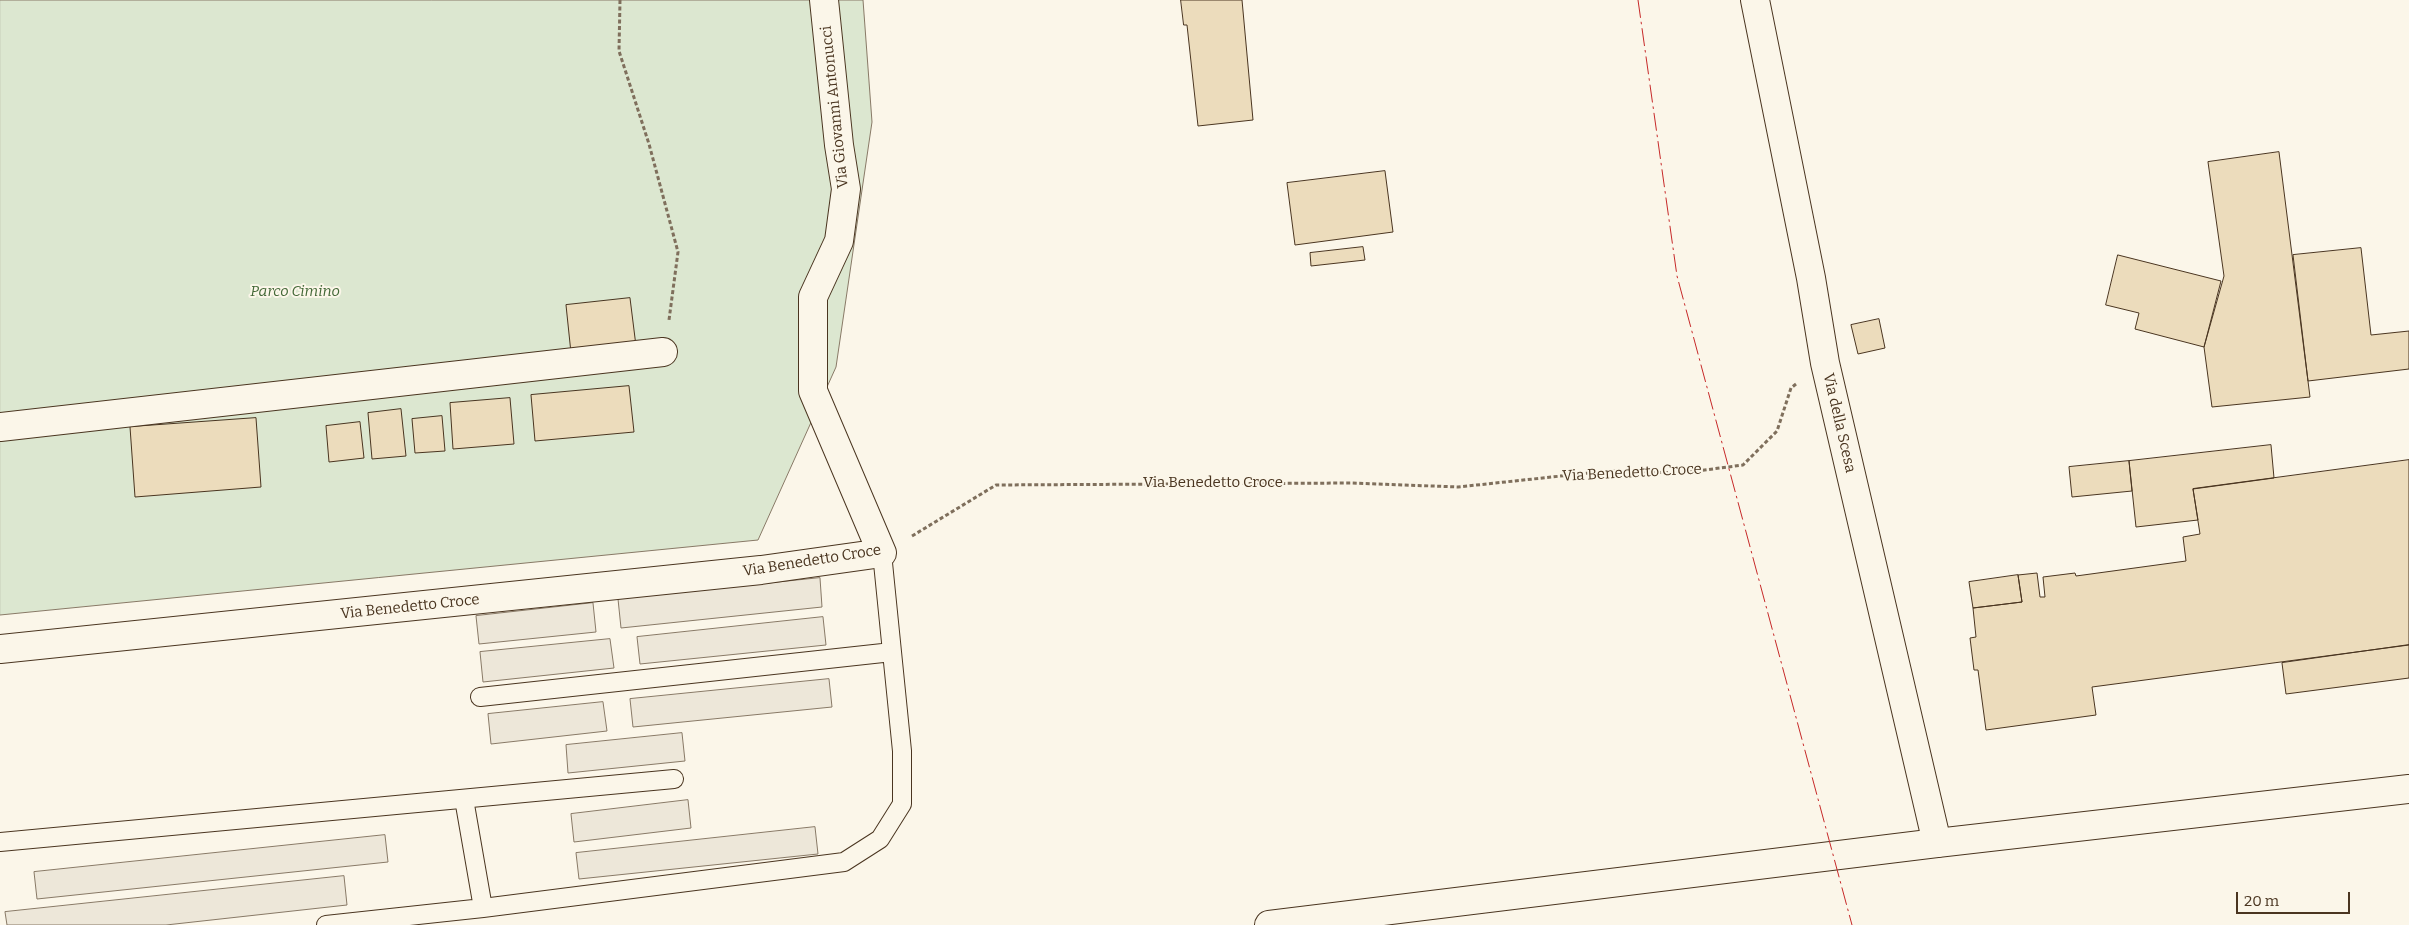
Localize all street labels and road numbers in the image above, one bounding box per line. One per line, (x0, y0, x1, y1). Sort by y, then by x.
street label: Via Giovanni Antonucci (818, 25, 852, 189)
street label: Via della Scesa (1819, 371, 1859, 475)
street label: Via Benedetto Croce (1562, 460, 1702, 486)
street label: Via Benedetto Croce (1143, 474, 1283, 492)
street label: Via Benedetto Croce (742, 541, 882, 581)
street label: Via Benedetto Croce (340, 591, 480, 623)

